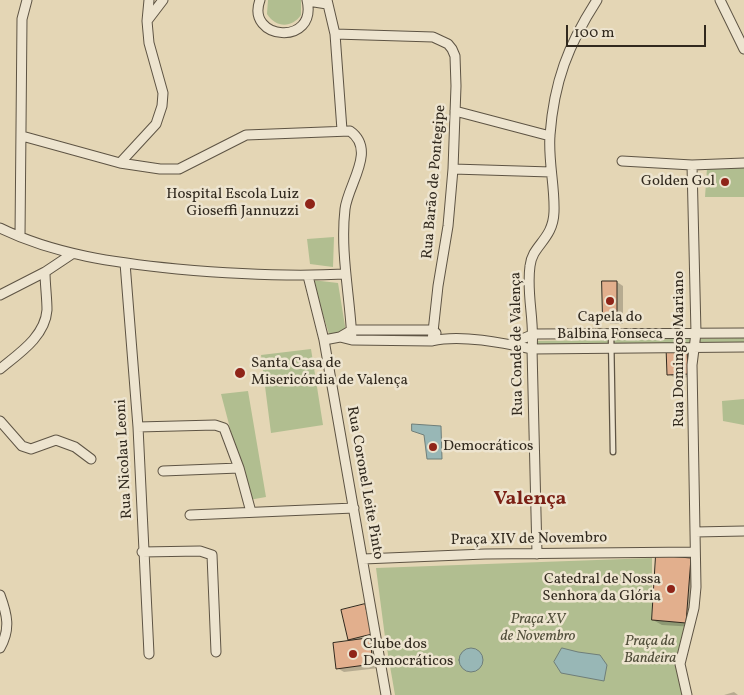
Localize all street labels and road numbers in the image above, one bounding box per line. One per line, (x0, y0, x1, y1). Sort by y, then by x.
street label: Rua Barão de Pontegipe (419, 104, 451, 260)
street label: Rua Domingos Mariano (671, 271, 689, 427)
street label: Rua Conde de Valença (508, 272, 528, 416)
street label: Rua Nicolau Leoni (113, 399, 137, 519)
street label: Rua Coronel Leite Pinto (342, 405, 386, 561)
street label: Praça XIV de Novembro (451, 530, 607, 550)

